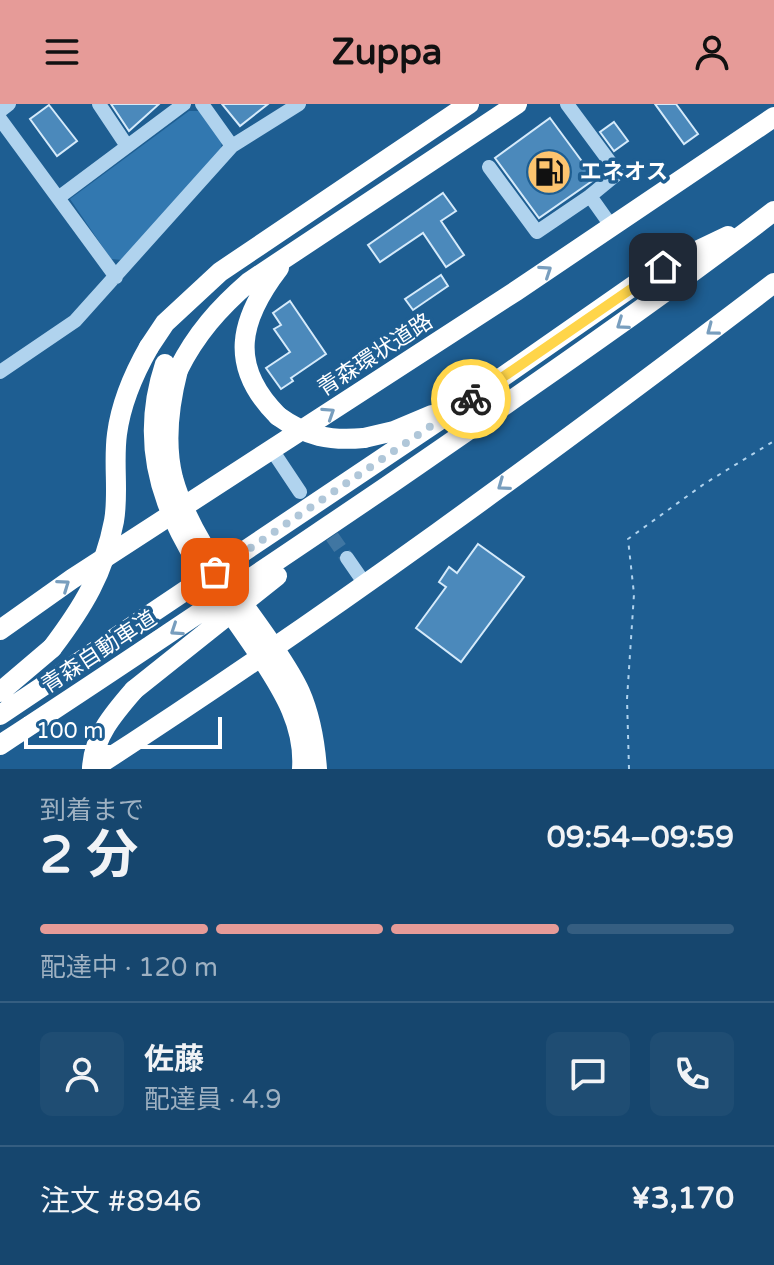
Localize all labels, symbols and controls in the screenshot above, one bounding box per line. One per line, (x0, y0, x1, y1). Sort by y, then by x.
icon: menu (40, 30, 84, 74)
icon: person (690, 30, 734, 74)
text: Zuppa (332, 31, 442, 74)
fuel station icon: エネオス (525, 148, 573, 196)
place label: エネオス (580, 159, 668, 185)
pin (629, 233, 697, 301)
icon: home (641, 245, 685, 289)
one-way arrow (538, 266, 552, 281)
street label: 青森環状道路 (313, 308, 437, 402)
one-way arrow (616, 314, 630, 329)
one-way arrow (706, 320, 721, 334)
courier (431, 359, 511, 439)
icon: bike (449, 377, 493, 421)
one-way arrow (320, 408, 334, 423)
one-way arrow (498, 475, 512, 490)
pin (181, 538, 249, 606)
icon: bag (193, 550, 237, 594)
one-way arrow (55, 580, 69, 595)
street label: 青森自動車道 (37, 605, 161, 699)
one-way arrow (171, 620, 185, 635)
scale bar (24, 713, 222, 749)
text: 100 m (36, 718, 103, 744)
text: 到着まで (40, 795, 144, 826)
text: 09:54–09:59 (547, 819, 734, 856)
text: 2 分 (40, 824, 138, 887)
text: 配達中 · 120 m (40, 952, 218, 983)
button: person (40, 1032, 124, 1116)
button: chat (546, 1032, 630, 1116)
button: phone (650, 1032, 734, 1116)
text: 佐藤 (144, 1041, 204, 1078)
text: 配達員 · 4.9 (144, 1084, 282, 1115)
text: ¥3,170 (631, 1180, 734, 1217)
text: 注文 #8946 (40, 1183, 202, 1220)

